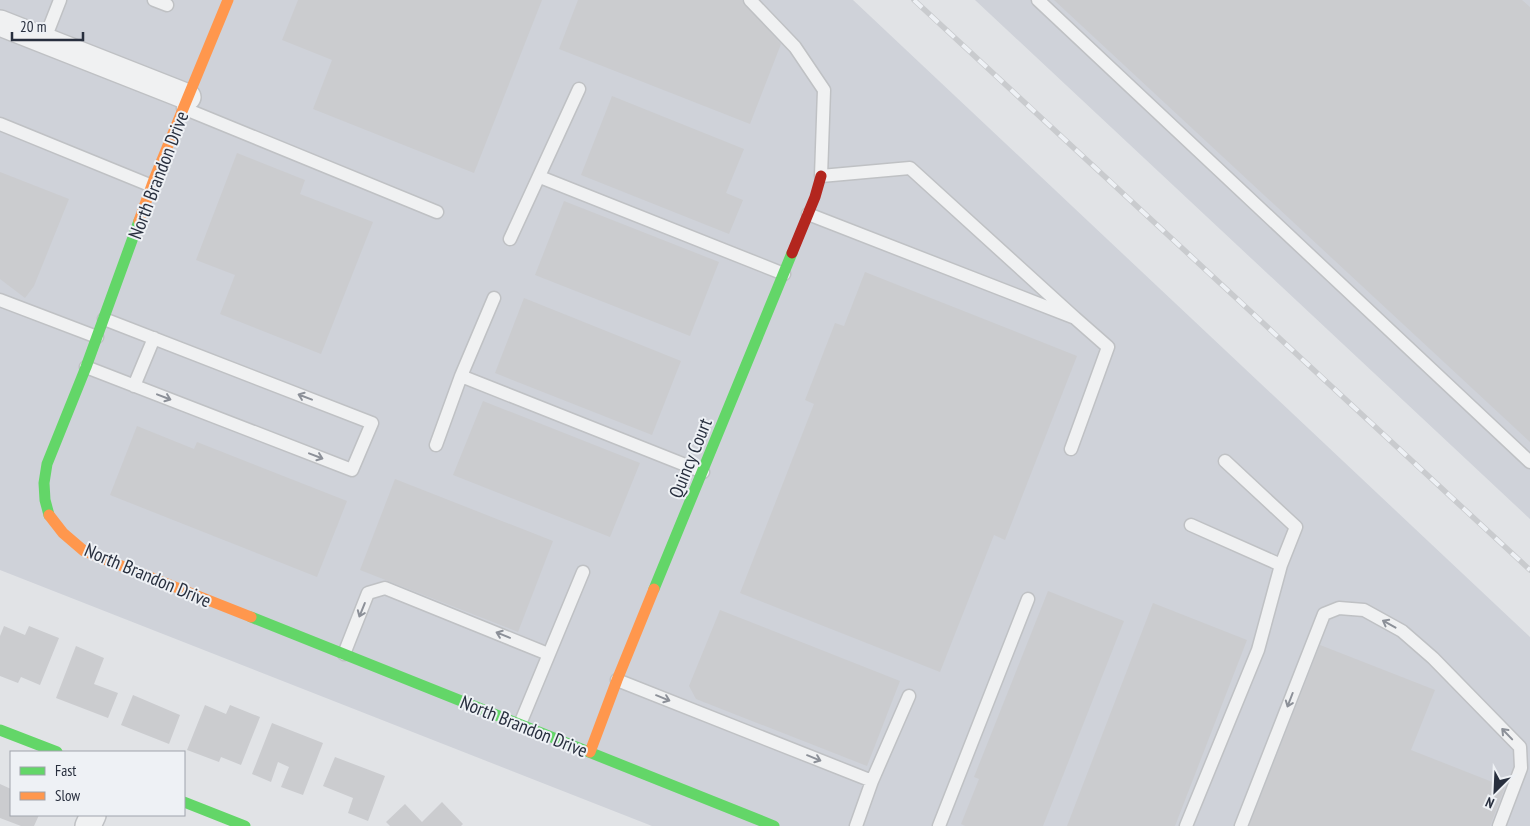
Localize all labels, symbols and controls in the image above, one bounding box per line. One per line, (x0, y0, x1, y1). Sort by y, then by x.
scale bar (12, 10, 84, 42)
text: 20 m (20, 17, 46, 36)
street label: North Brandon Drive (123, 107, 193, 242)
one-way arrow (298, 392, 313, 401)
one-way arrow (156, 393, 171, 403)
street label: Quincy Court (663, 414, 717, 501)
one-way arrow (307, 452, 323, 461)
street label: North Brandon Drive (81, 538, 215, 613)
one-way arrow (356, 602, 365, 617)
one-way arrow (1382, 619, 1397, 628)
one-way arrow (496, 630, 511, 640)
street label: North Brandon Drive (457, 690, 591, 762)
one-way arrow (1285, 692, 1294, 707)
one-way arrow (655, 694, 670, 703)
one-way arrow (1501, 728, 1514, 740)
legend (10, 751, 185, 816)
one-way arrow (806, 754, 821, 764)
text: Fast (55, 761, 76, 780)
north arrow (1470, 766, 1520, 816)
text: Slow (55, 786, 80, 805)
text: N (1483, 793, 1497, 813)

